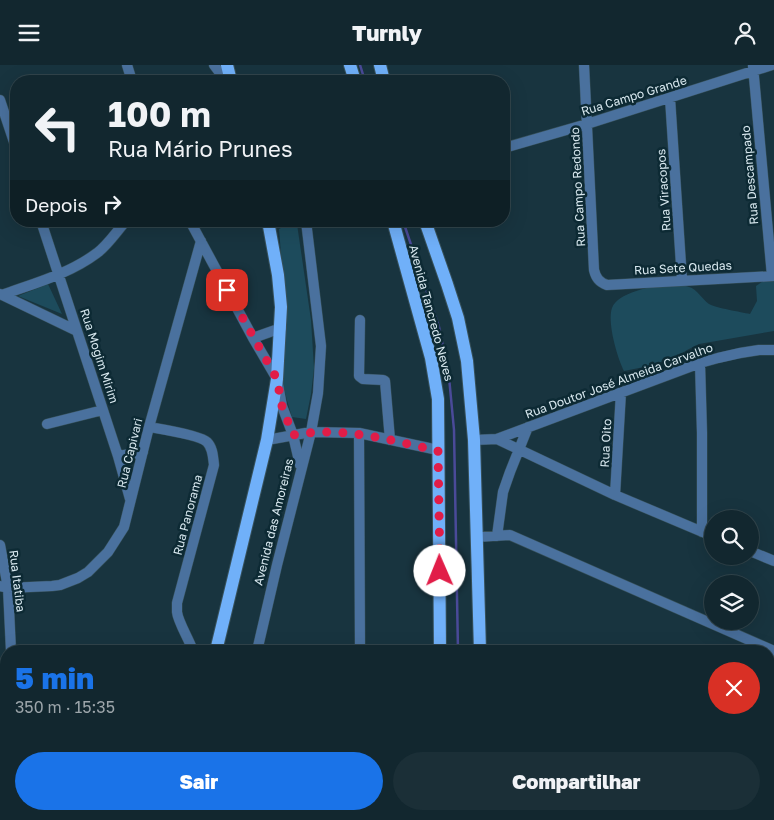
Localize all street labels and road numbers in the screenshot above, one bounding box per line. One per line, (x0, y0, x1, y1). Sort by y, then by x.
street label: Rua Campo Grande (579, 72, 688, 119)
street label: Rua Descampado (738, 125, 761, 225)
street label: Rua Campo Redondo (567, 127, 588, 247)
street label: Rua Viracopos (653, 148, 674, 232)
street label: Avenida Tancredo Neves (406, 243, 457, 383)
street label: Rua Sete Quedas (634, 257, 732, 278)
street label: Rua Mogim Mirim (77, 307, 122, 405)
street label: Rua Doutor José Almeida Carvalho (523, 339, 715, 422)
street label: Rua Capivari (114, 416, 145, 489)
street label: Rua Oito (597, 418, 614, 468)
street label: Avenida das Amoreiras (250, 457, 297, 587)
street label: Rua Panorama (170, 473, 205, 557)
street label: Rua Itatiba (6, 549, 29, 613)

